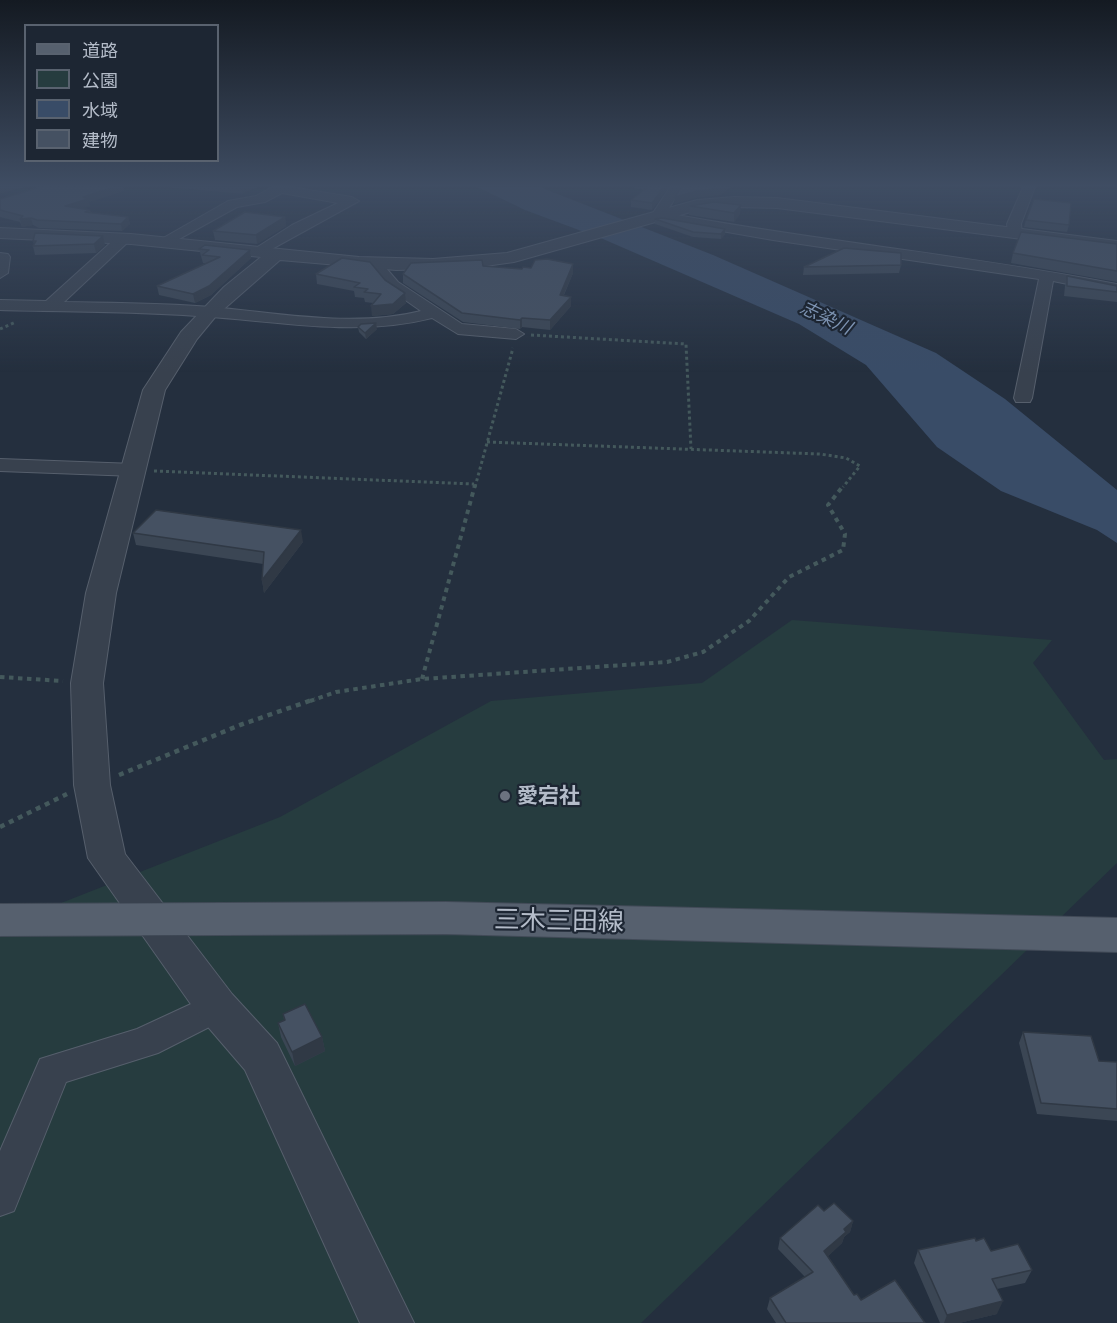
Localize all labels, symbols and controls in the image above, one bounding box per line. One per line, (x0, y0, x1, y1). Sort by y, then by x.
legend (24, 24, 219, 162)
text: 道路 (82, 39, 118, 61)
text: 公園 (82, 69, 118, 91)
text: 水域 (82, 99, 118, 121)
text: 建物 (82, 129, 118, 151)
water label: 志染川 (797, 297, 855, 339)
place label: 愛宕社 (517, 783, 580, 809)
marker: 愛宕社 (498, 789, 512, 803)
street label: 三木三田線 (494, 904, 624, 938)

